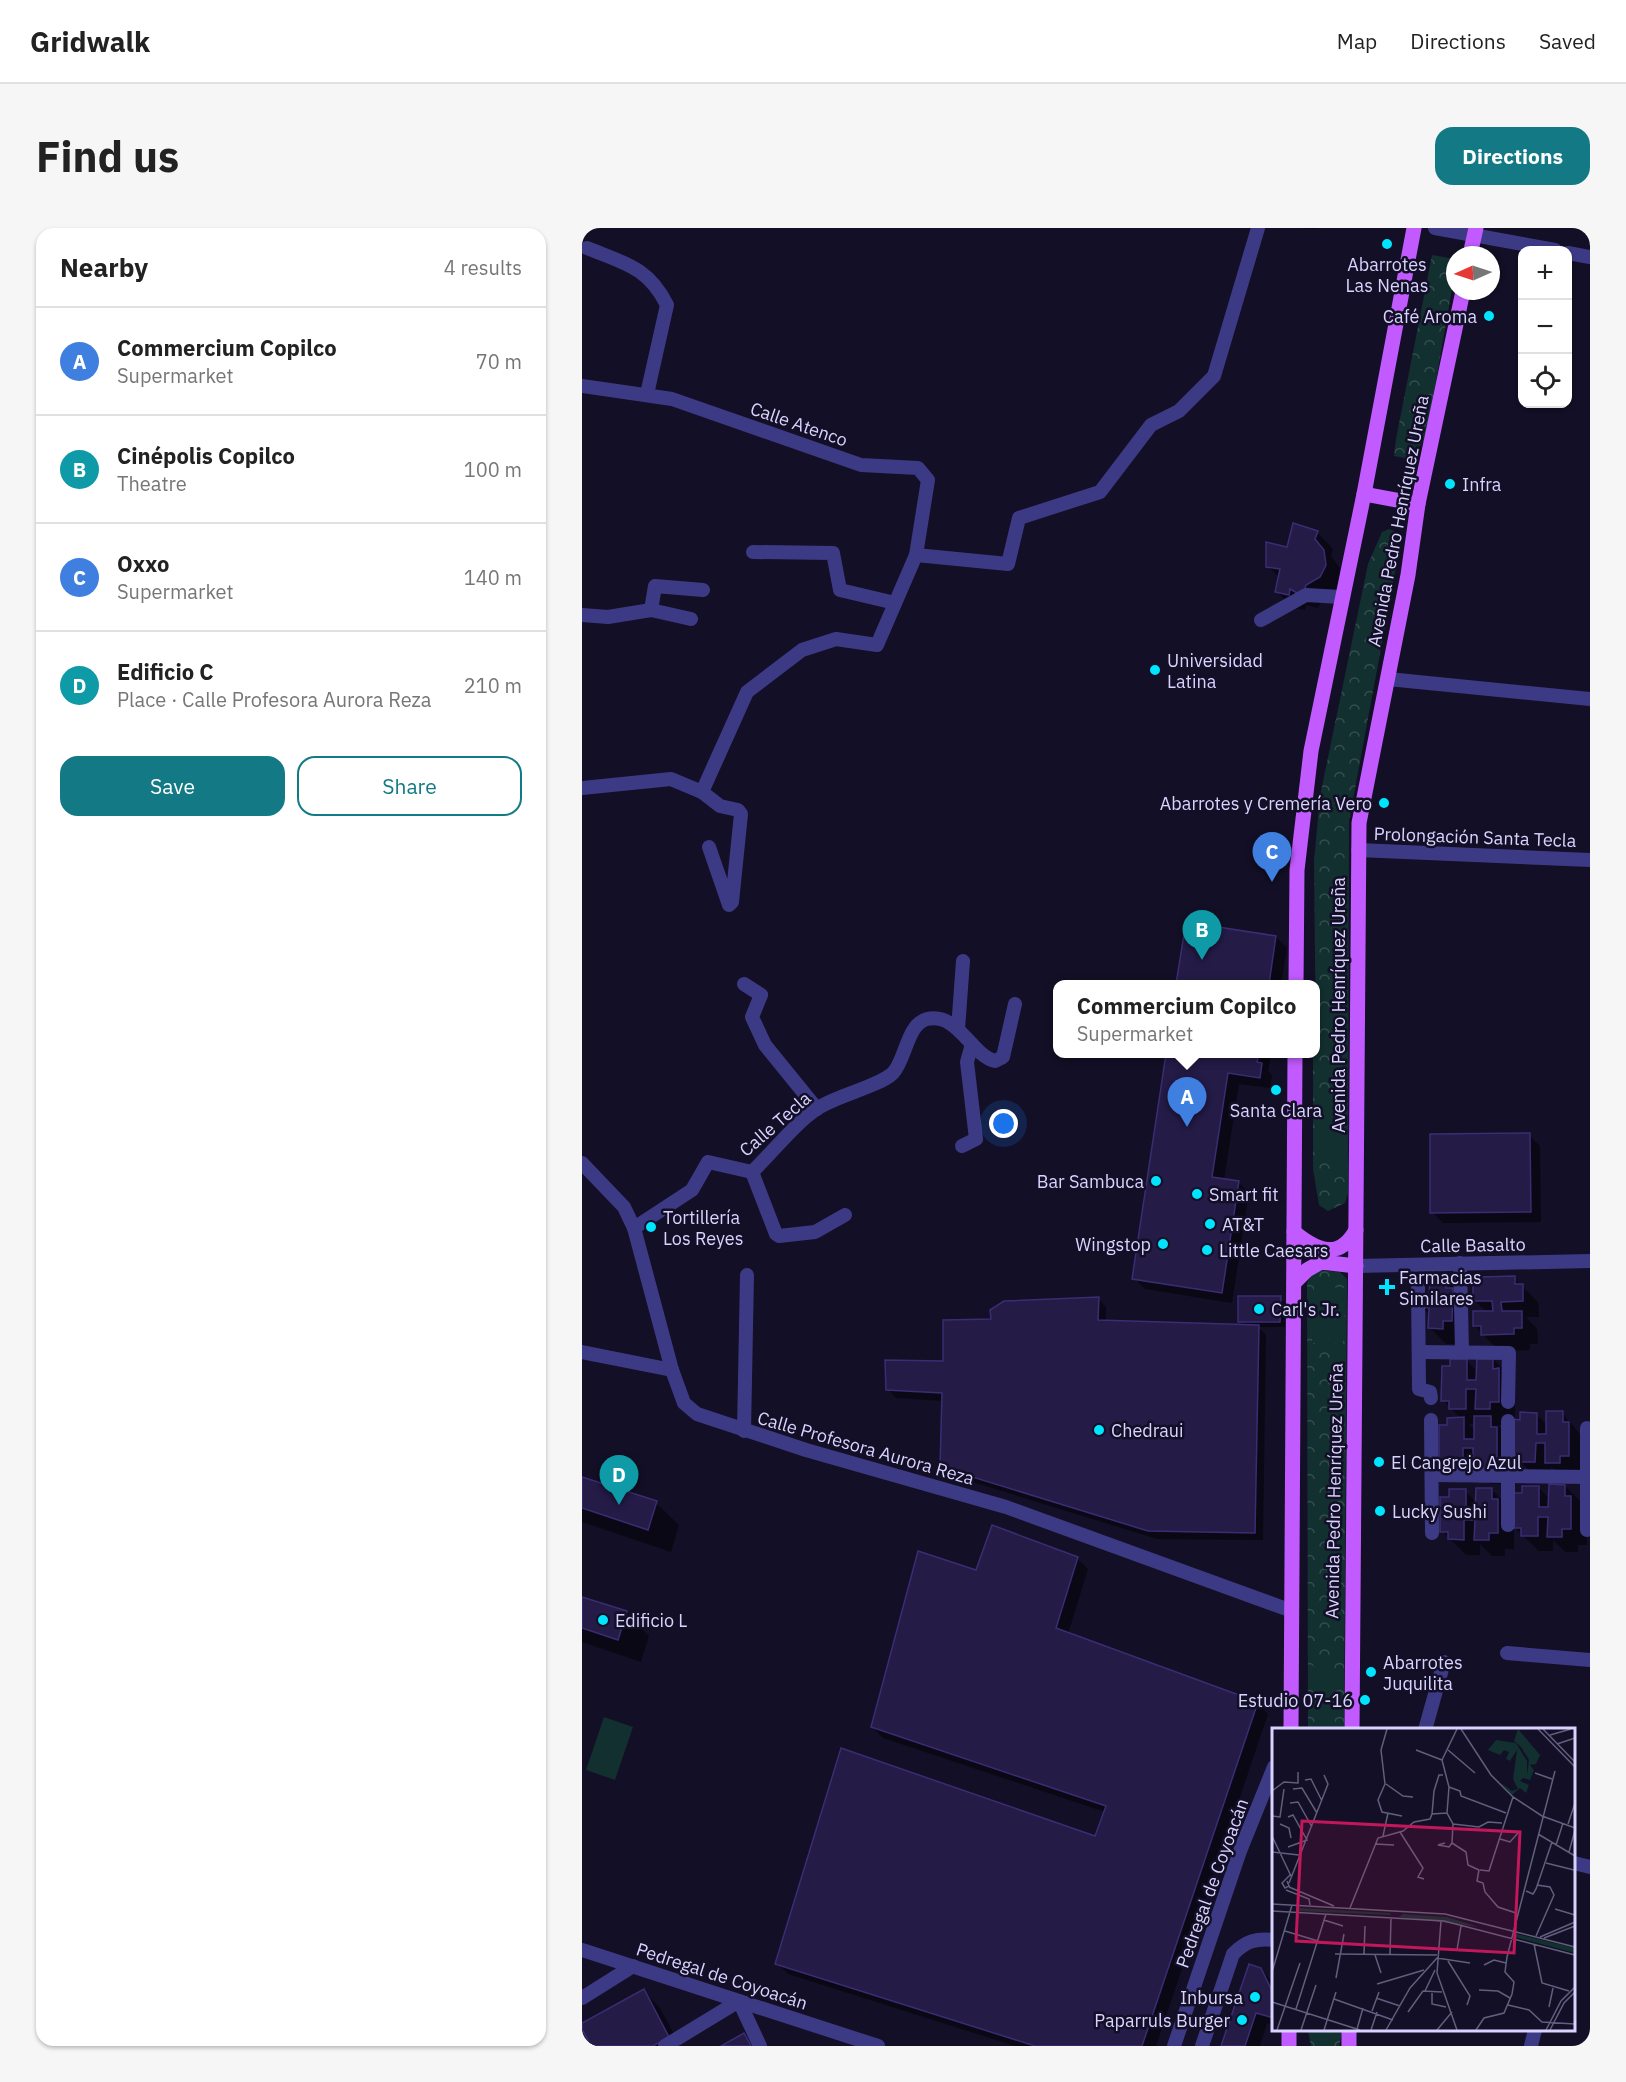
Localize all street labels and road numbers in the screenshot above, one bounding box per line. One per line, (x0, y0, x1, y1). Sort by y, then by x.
street label: Avenida Pedro Henríquez Ureña (1362, 393, 1434, 649)
street label: Calle Atenco (747, 397, 851, 451)
street label: Prolongación Santa Tecla (1373, 822, 1577, 852)
street label: Avenida Pedro Henríquez Ureña (1327, 877, 1350, 1133)
street label: Calle Tecla (735, 1086, 816, 1161)
street label: Calle Basalto (1420, 1233, 1526, 1257)
street label: Avenida Pedro Henríquez Ureña (1320, 1362, 1348, 1619)
street label: Calle Profesora Aurora Reza (755, 1406, 977, 1490)
street label: Pedregal de Coyoacán (1171, 1795, 1253, 1971)
street label: Pedregal de Coyoacán (633, 1937, 811, 2015)

